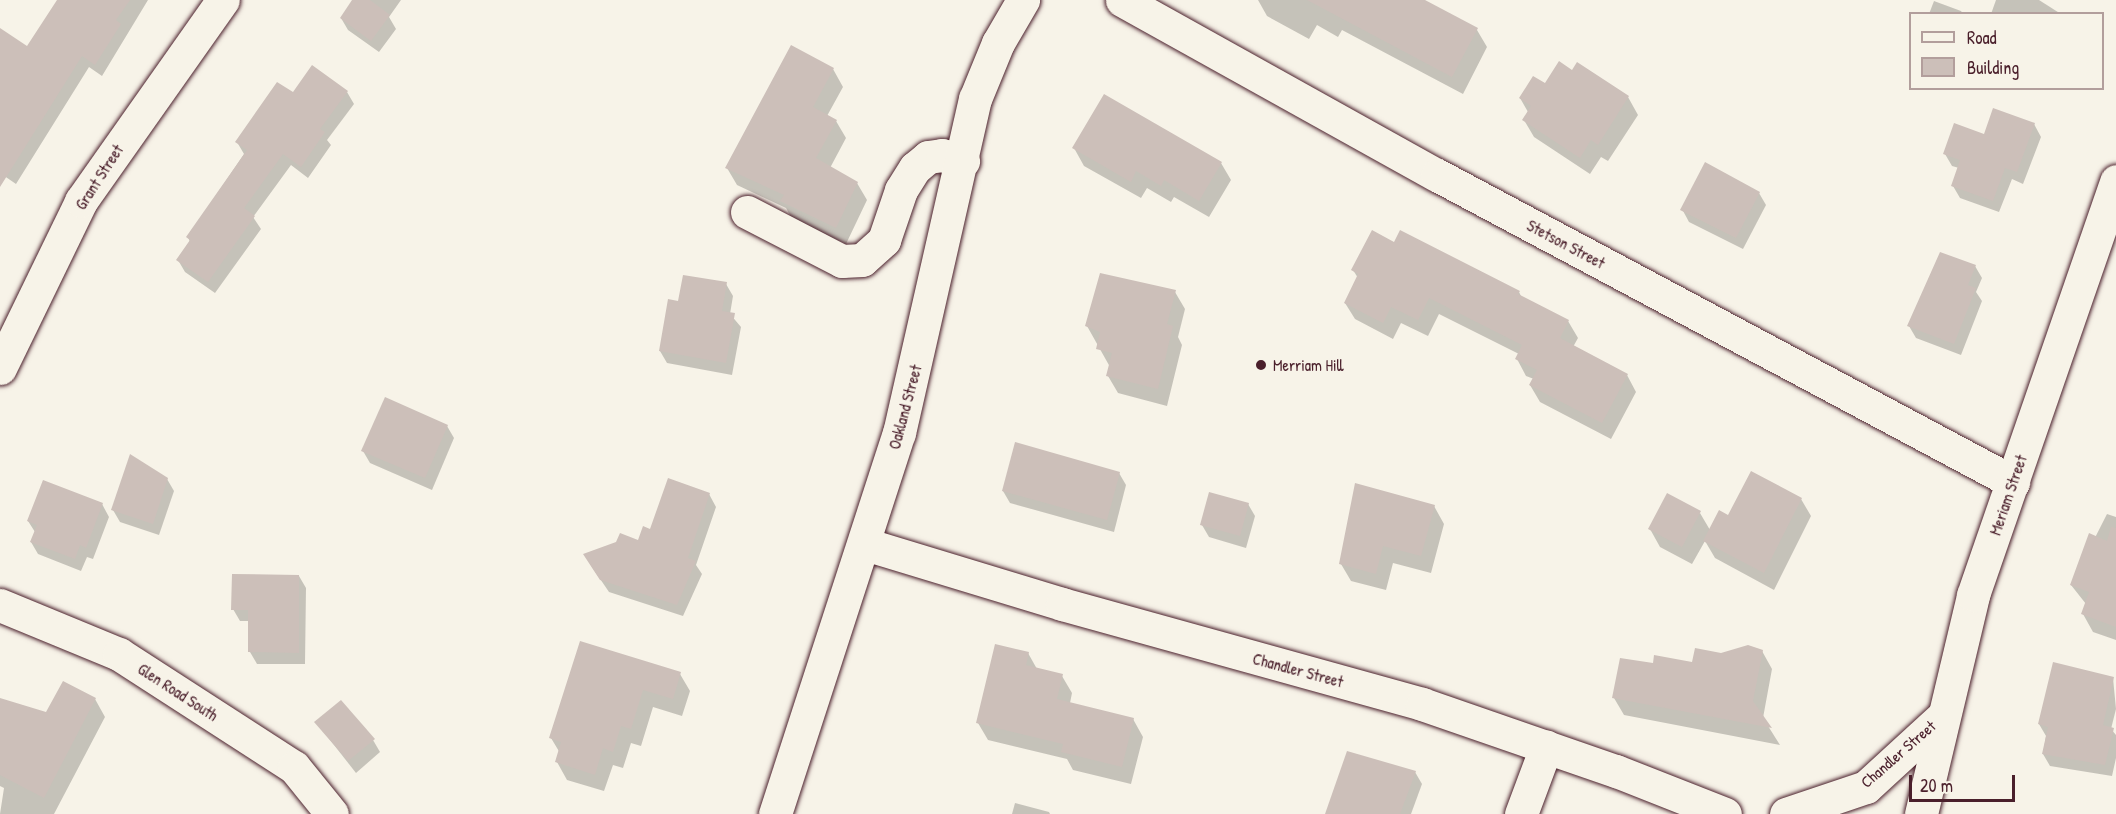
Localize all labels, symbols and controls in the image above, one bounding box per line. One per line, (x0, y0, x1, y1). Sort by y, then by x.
legend (1909, 12, 2104, 90)
text: Road (1967, 25, 1997, 50)
text: Building (1967, 55, 2019, 80)
street label: Grant Street (71, 141, 127, 213)
street label: Stetson Street (1524, 215, 1608, 273)
place label: Merriam Hill (1273, 355, 1344, 375)
marker: Merriam Hill (1254, 358, 1268, 372)
street label: Oakland Street (885, 363, 925, 451)
street label: Meriam Street (1985, 452, 2031, 538)
street label: Chandler Street (1251, 649, 1345, 691)
street label: Glen Road South (134, 659, 222, 725)
street label: Chandler Street (1857, 716, 1939, 792)
scale bar (1912, 763, 2018, 801)
text: 20 m (1920, 773, 1953, 798)

